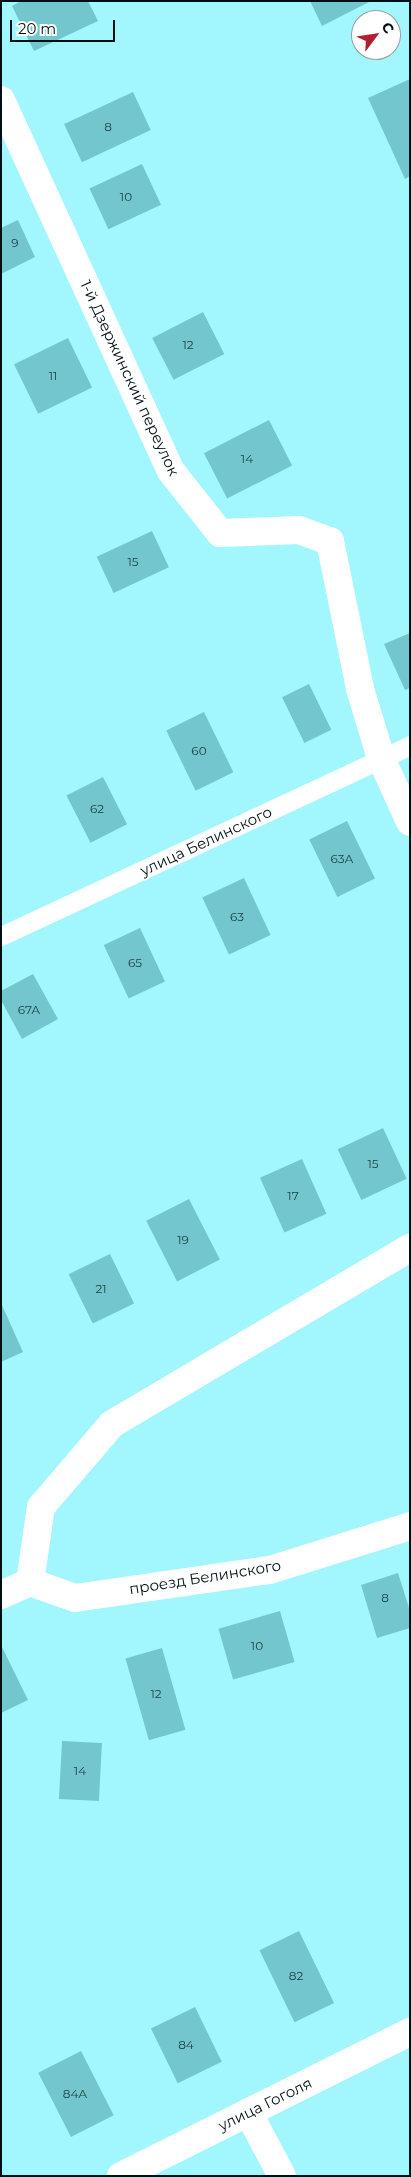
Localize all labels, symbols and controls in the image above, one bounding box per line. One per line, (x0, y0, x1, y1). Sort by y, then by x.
scale bar (12, 10, 118, 42)
north arrow (351, 10, 401, 60)
text: 20 m (18, 19, 56, 38)
text: С (378, 19, 398, 37)
house number: 8 (104, 120, 112, 134)
house number: 10 (120, 190, 132, 204)
house number: 9 (11, 236, 19, 250)
street label: 1-й Дзержинский переулок (77, 277, 183, 479)
house number: 12 (182, 338, 194, 352)
house number: 11 (49, 369, 57, 383)
house number: 14 (241, 452, 253, 466)
house number: 15 (127, 555, 139, 569)
house number: 60 (191, 744, 207, 758)
house number: 62 (90, 802, 104, 816)
street label: улица Белинского (137, 803, 275, 879)
house number: 63А (330, 852, 354, 866)
house number: 63 (230, 910, 244, 924)
house number: 65 (128, 956, 142, 970)
house number: 67А (18, 1003, 40, 1017)
house number: 15 (367, 1157, 379, 1171)
house number: 17 (287, 1189, 299, 1203)
house number: 19 (177, 1233, 189, 1247)
house number: 21 (95, 1282, 107, 1296)
street label: проезд Белинского (128, 1556, 282, 1598)
house number: 8 (381, 1591, 389, 1605)
house number: 10 (251, 1639, 263, 1653)
house number: 12 (150, 1687, 162, 1701)
house number: 14 (74, 1764, 86, 1778)
house number: 82 (289, 1969, 303, 1983)
house number: 84 (178, 2038, 194, 2052)
street label: улица Гоголя (215, 2074, 315, 2134)
house number: 84А (63, 2087, 87, 2101)

